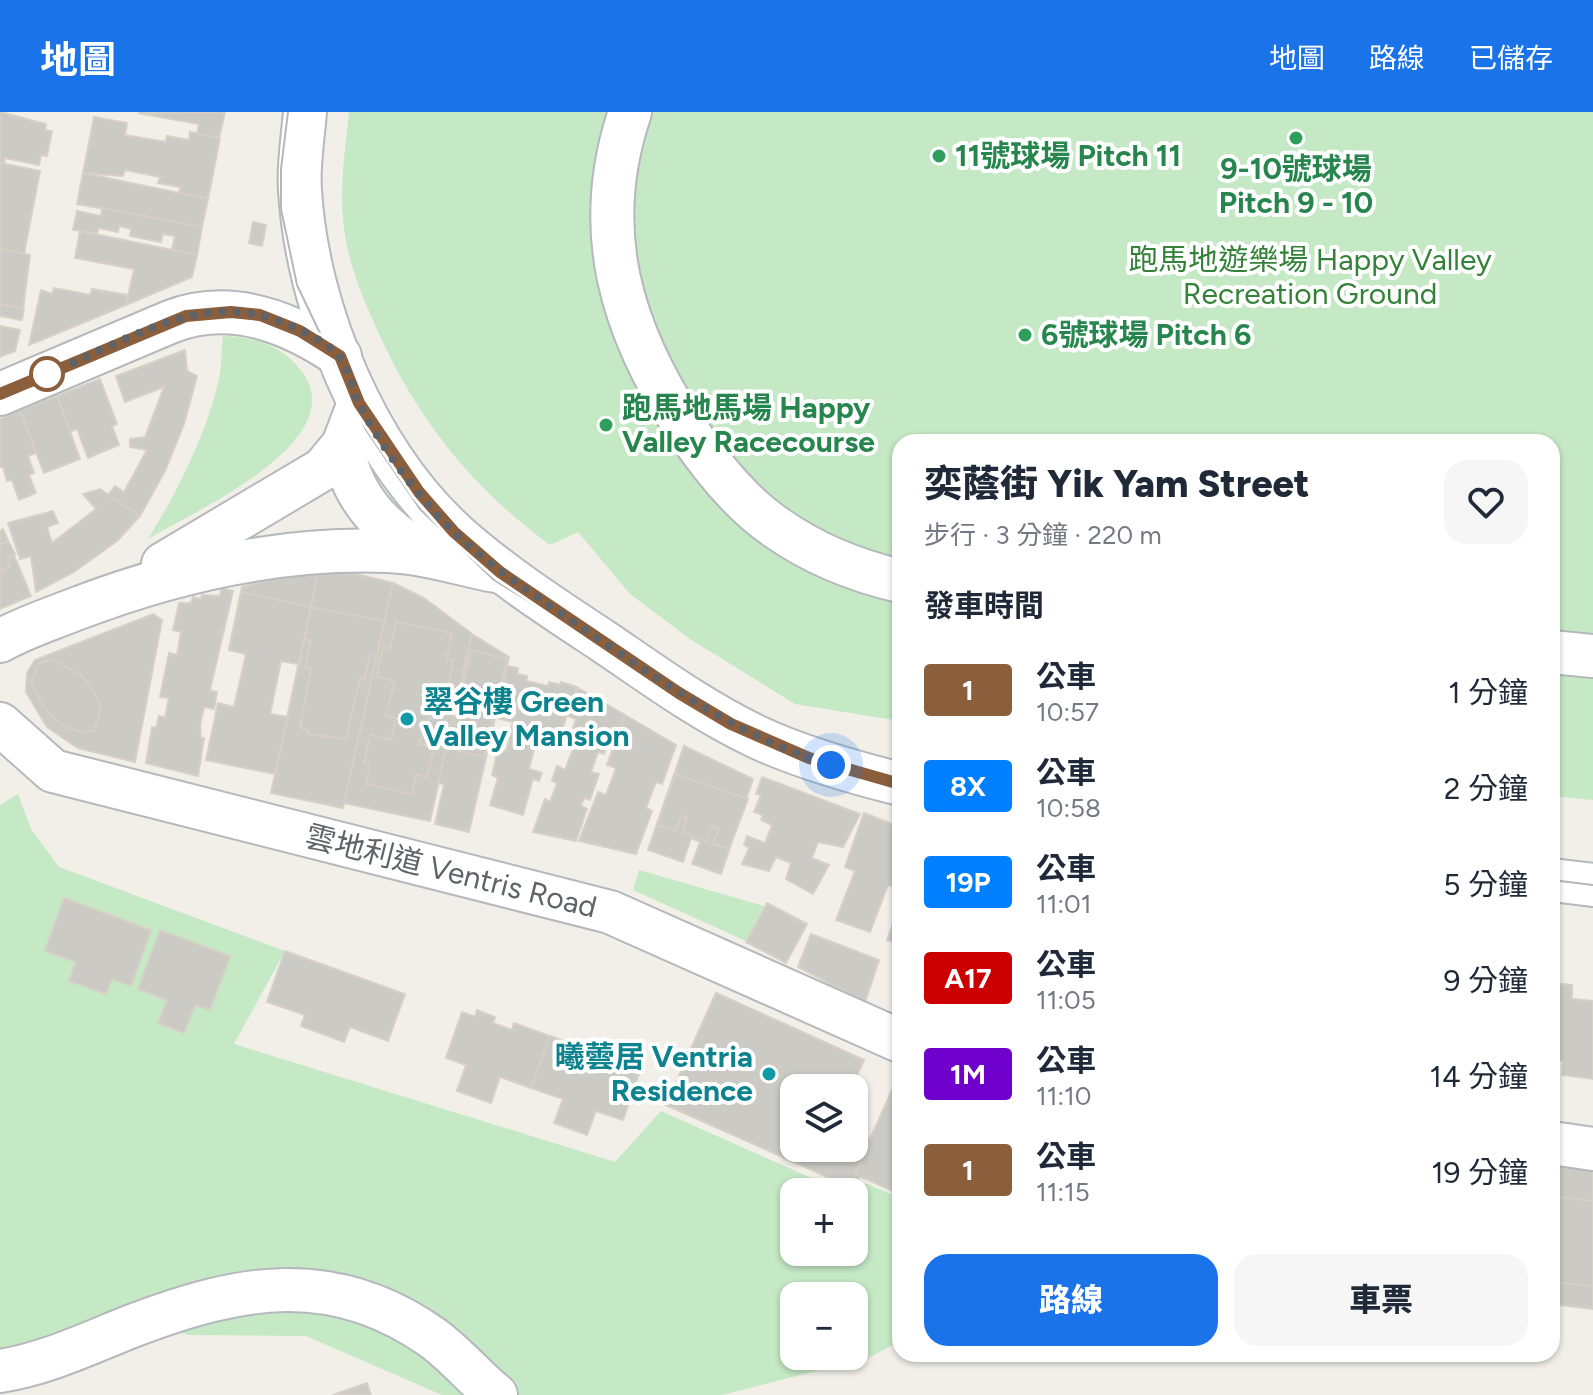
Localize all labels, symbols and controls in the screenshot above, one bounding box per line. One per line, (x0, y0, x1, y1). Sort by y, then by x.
text: 地圖 (40, 37, 116, 83)
text: 地圖 (1269, 41, 1325, 75)
text: 路線 (1369, 41, 1425, 75)
text: 已儲存 (1469, 41, 1553, 75)
marker: 9-10號球場 Pitch 9 - 10 (1287, 129, 1305, 147)
place label: 11號球場 Pitch 11 (955, 137, 1181, 174)
marker: 11號球場 Pitch 11 (930, 147, 948, 165)
place label: 9-10號球場 Pitch 9 - 10 (1219, 150, 1373, 221)
park label: 跑馬地遊樂場 Happy Valley Recreation Ground (1128, 241, 1492, 312)
place label: 6號球場 Pitch 6 (1041, 316, 1251, 353)
marker: 6號球場 Pitch 6 (1016, 326, 1034, 344)
unlabelled marker (30, 357, 64, 391)
place label: 跑馬地馬場 Happy Valley Racecourse (622, 389, 875, 460)
marker: 跑馬地馬場 Happy Valley Racecourse (597, 416, 615, 434)
button: heart (1444, 460, 1528, 544)
text: 奕蔭街 Yik Yam Street (924, 461, 1309, 507)
text: 步行 · 3 分鐘 · 220 m (924, 519, 1162, 551)
text: 發車時間 (924, 587, 1044, 624)
text: 公車 (1036, 658, 1096, 695)
text: 1 (962, 673, 974, 707)
text: 1 分鐘 (1448, 674, 1528, 711)
place label: 翠谷樓 Green Valley Mansion (423, 683, 630, 754)
text: 10:57 (1036, 696, 1099, 728)
marker: 翠谷樓 Green Valley Mansion (398, 710, 416, 728)
your location (811, 745, 851, 785)
text: 公車 (1036, 754, 1096, 791)
text: 8X (950, 769, 986, 803)
text: 2 分鐘 (1444, 770, 1528, 807)
text: 10:58 (1036, 792, 1101, 824)
street label: 雲地利道 Ventris Road (302, 817, 601, 926)
text: 公車 (1036, 850, 1096, 887)
text: 19P (946, 865, 990, 899)
text: 5 分鐘 (1443, 866, 1528, 903)
text: 11:01 (1036, 888, 1091, 920)
text: 公車 (1036, 946, 1096, 983)
text: A17 (944, 961, 992, 995)
text: 9 分鐘 (1444, 962, 1528, 999)
text: 11:05 (1036, 984, 1096, 1016)
place label: 曦蕓居 Ventria Residence (554, 1038, 753, 1109)
text: 公車 (1036, 1042, 1096, 1079)
text: 1M (950, 1057, 986, 1091)
text: 14 分鐘 (1430, 1058, 1528, 1095)
marker: 曦蕓居 Ventria Residence (760, 1065, 778, 1083)
map controls (780, 1074, 868, 1370)
button: layers (780, 1074, 868, 1162)
text: 11:10 (1036, 1080, 1091, 1112)
text: 公車 (1036, 1138, 1096, 1175)
text: 1 (962, 1153, 974, 1187)
text: 19 分鐘 (1431, 1154, 1528, 1191)
text: 11:15 (1036, 1176, 1090, 1208)
button: + (780, 1178, 868, 1266)
button: 路線 (924, 1254, 1218, 1346)
button: 車票 (1234, 1254, 1528, 1346)
button: − (780, 1282, 868, 1370)

